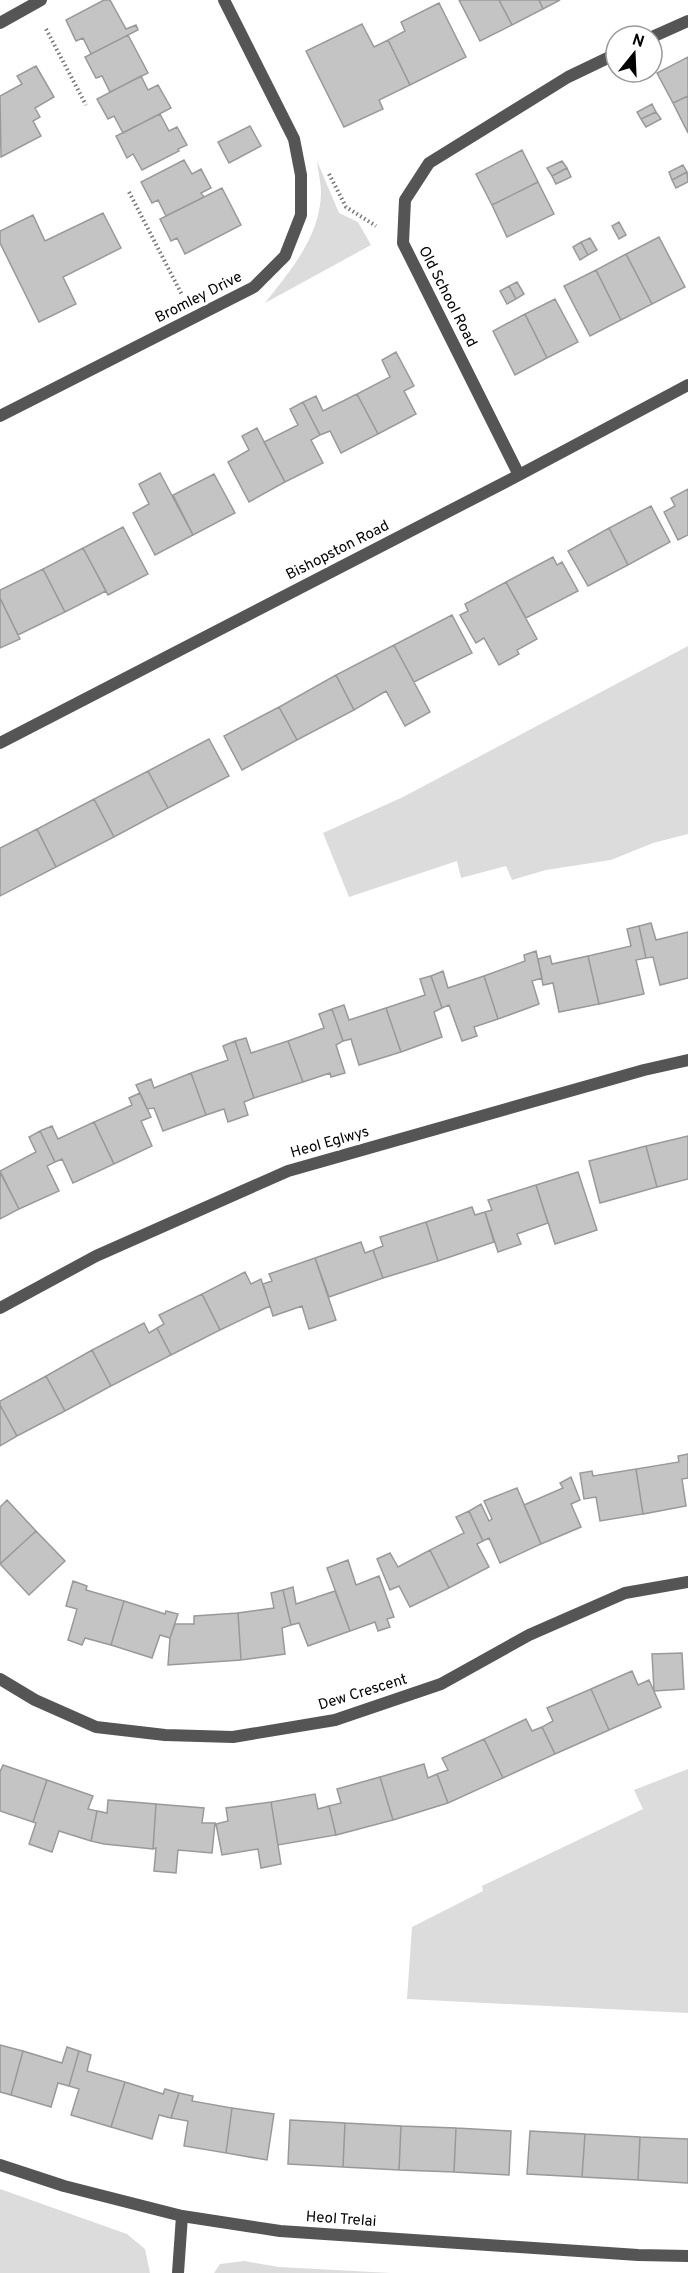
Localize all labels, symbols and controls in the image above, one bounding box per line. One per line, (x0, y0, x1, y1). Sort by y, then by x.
north arrow (604, 24, 664, 84)
text: N (629, 30, 647, 53)
street label: Old School Road (413, 243, 481, 351)
street label: Bromley Drive (152, 268, 246, 328)
street label: Bishopston Road (283, 517, 393, 585)
street label: Heol Eglwys (288, 1123, 372, 1163)
street label: Dew Crescent (316, 1670, 410, 1716)
street label: Heol Trelai (305, 2208, 377, 2232)

